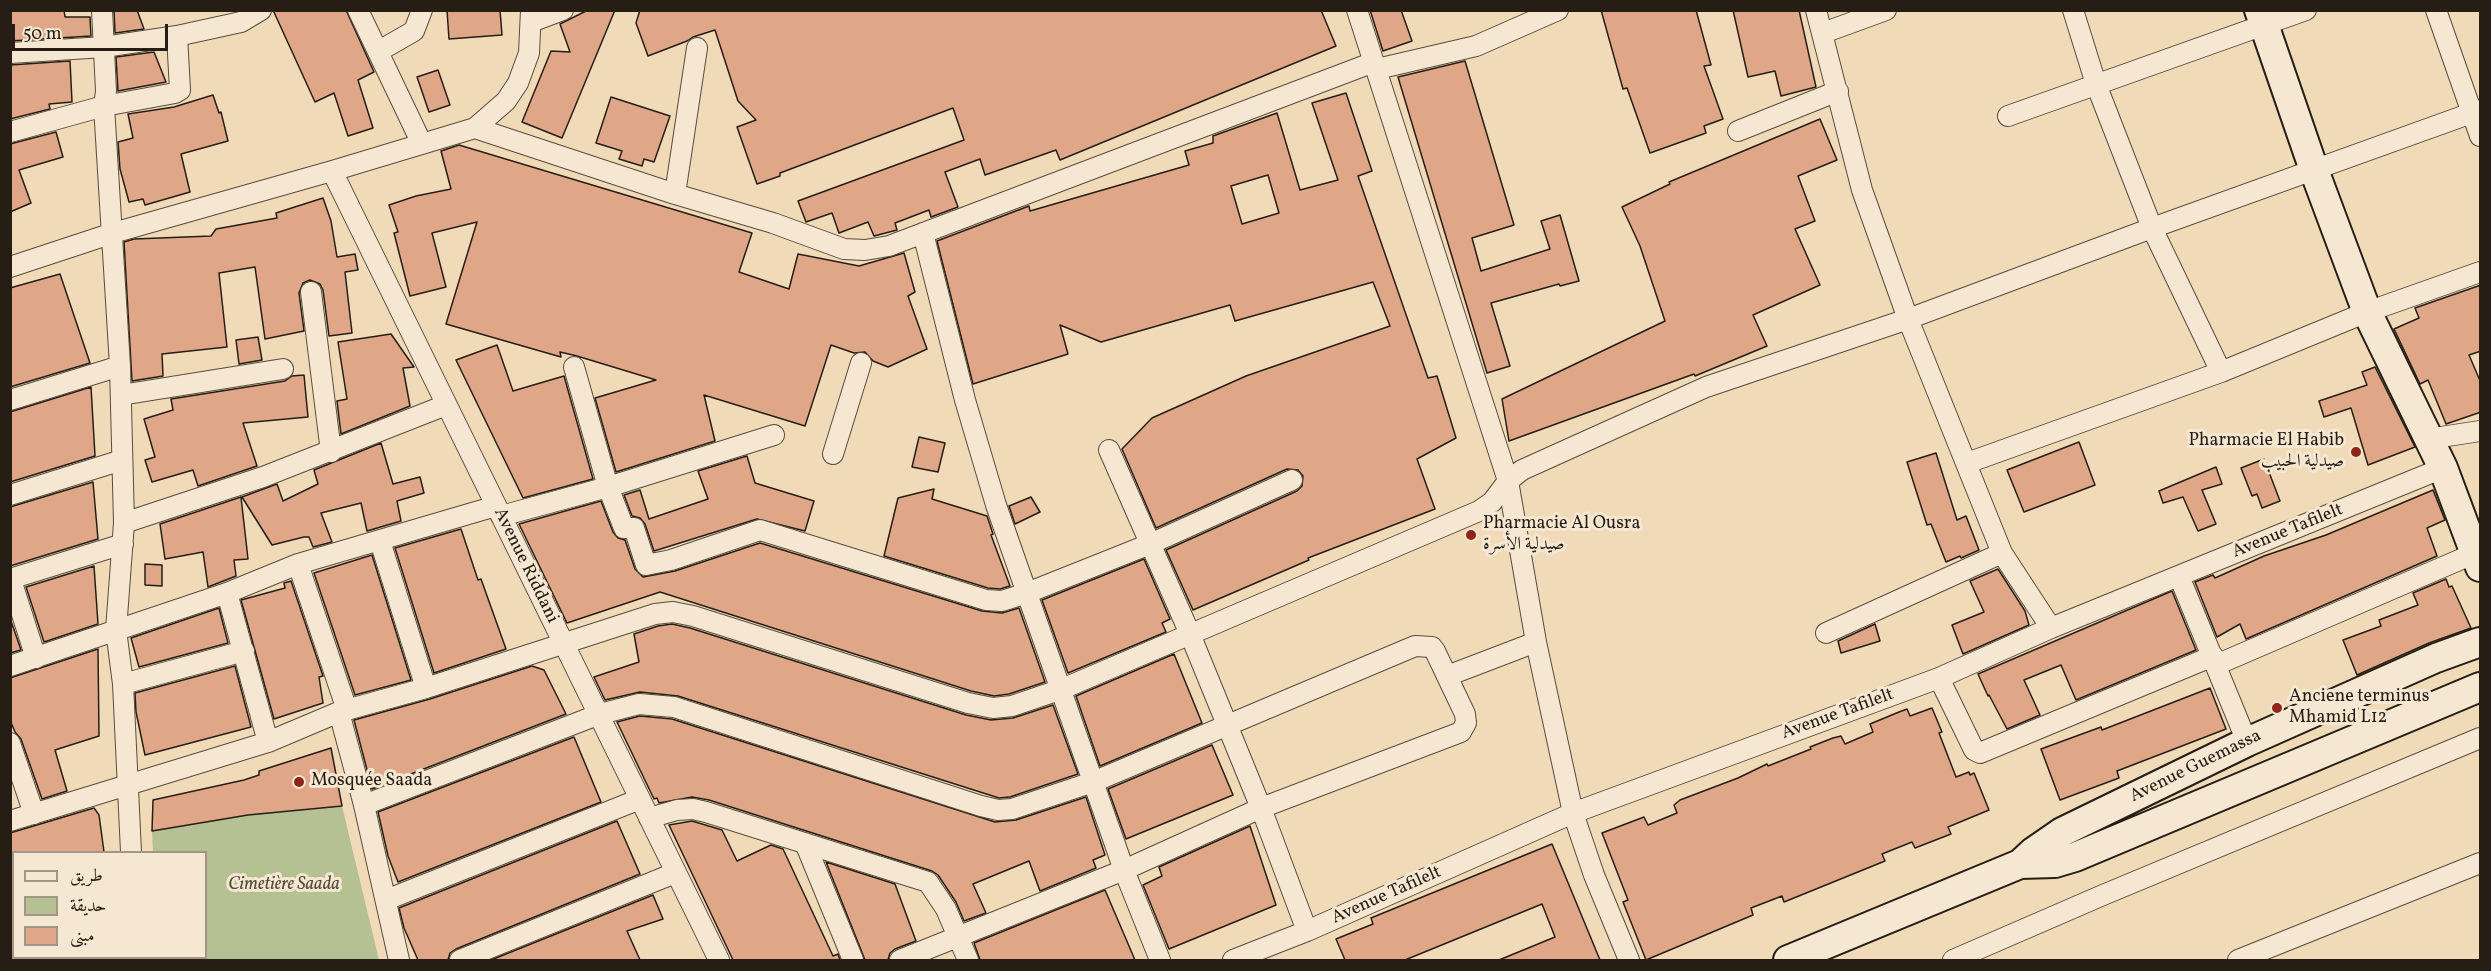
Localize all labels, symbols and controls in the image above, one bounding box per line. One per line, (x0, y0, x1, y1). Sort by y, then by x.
scale bar (15, 12, 171, 50)
text: 50 m (23, 22, 62, 47)
place label: Pharmacie El Habib صيدلية الحبيب (2188, 431, 2344, 474)
marker: Pharmacie El Habib صيدلية الحبيب (2349, 445, 2363, 459)
street label: Avenue Tafilelt (2229, 500, 2347, 564)
street label: Avenue Riddani (488, 505, 562, 627)
place label: Pharmacie Al Ousra صيدلية الأسرة (1483, 514, 1640, 556)
marker: Pharmacie Al Ousra صيدلية الأسرة (1464, 528, 1478, 542)
street label: Avenue Tafilelt (1779, 685, 1897, 745)
place label: Anciene terminus Mhamid L12 (2289, 687, 2429, 730)
marker: Anciene terminus Mhamid L12 (2270, 701, 2284, 715)
street label: Avenue Guemassa (2127, 726, 2265, 808)
place label: Mosquée Saada (311, 771, 432, 793)
marker: Mosquée Saada (292, 775, 306, 789)
legend (12, 851, 207, 959)
street label: Avenue Tafilelt (1329, 862, 1445, 930)
text: طريق (70, 864, 103, 889)
park label: Cimetière Saada (228, 875, 340, 897)
text: حديقة (70, 894, 106, 919)
text: مبنى (70, 924, 95, 949)

